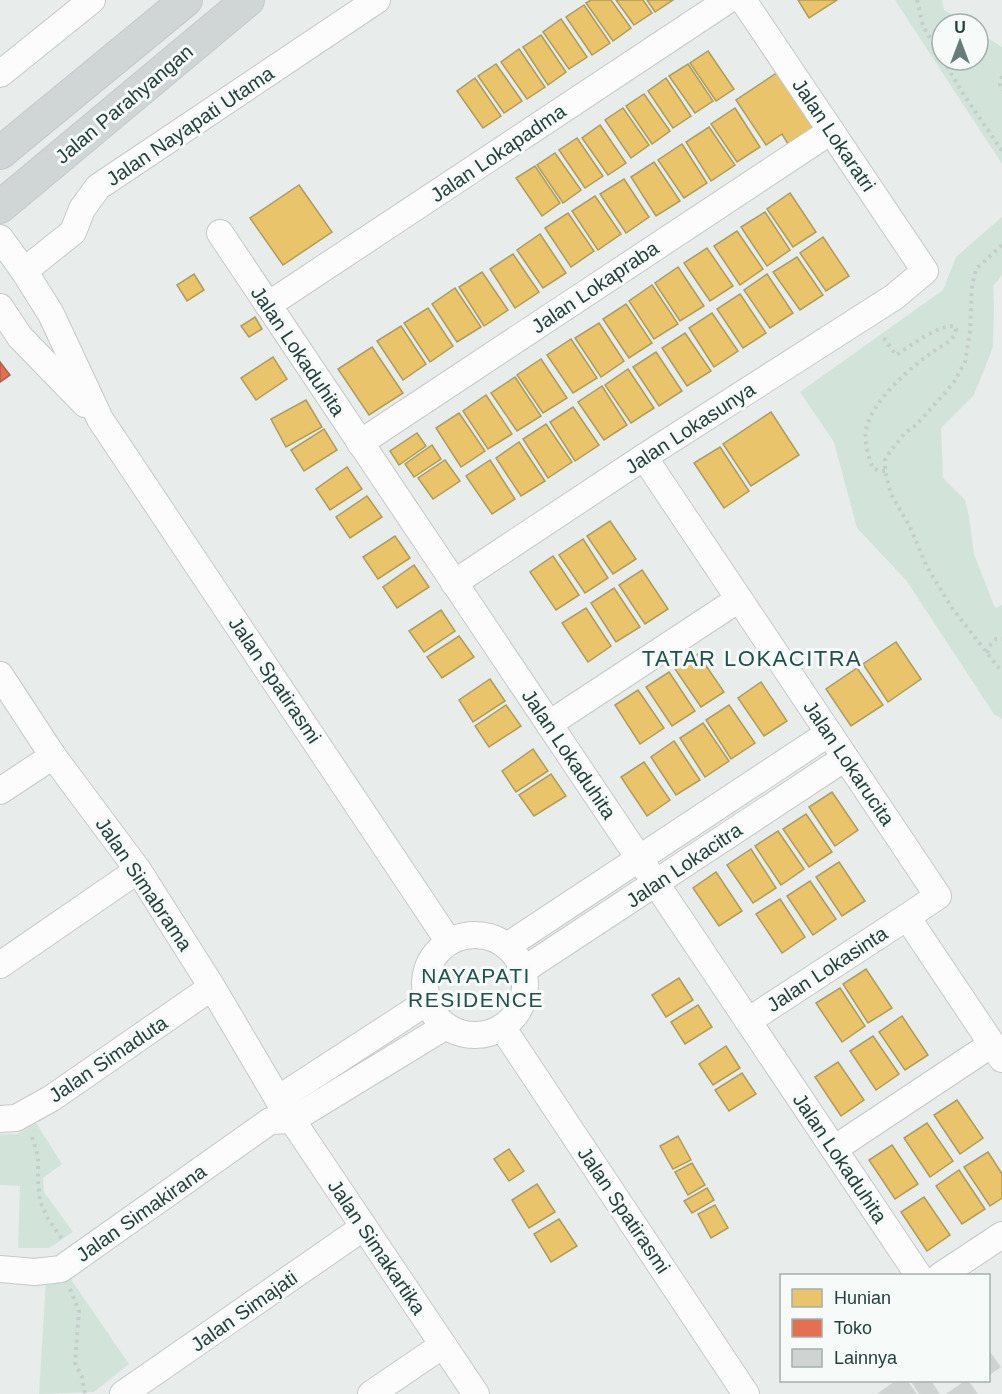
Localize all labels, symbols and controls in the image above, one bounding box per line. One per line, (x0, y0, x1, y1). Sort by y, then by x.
north arrow (930, 12, 990, 72)
text: U (954, 19, 966, 36)
street label: Jalan Parahyangan (51, 40, 197, 168)
street label: Jalan Nayapati Utama (102, 61, 278, 190)
street label: Jalan Lokaratri (788, 74, 880, 196)
street label: Jalan Lokapadma (426, 99, 570, 206)
street label: Jalan Lokapraba (528, 236, 663, 337)
street label: Jalan Lokaduhita (247, 282, 350, 421)
street label: Jalan Lokasunya (621, 377, 760, 478)
street label: Jalan Spatirasmi (225, 613, 325, 747)
district label: TATAR LOKACITRA (642, 646, 862, 671)
street label: Jalan Lokaduhita (518, 685, 621, 824)
street label: Jalan Lokarucita (799, 696, 899, 830)
street label: Jalan Simabrama (91, 813, 197, 955)
street label: Jalan Lokacitra (622, 818, 747, 912)
street label: Jalan Lokasinta (763, 921, 892, 1016)
district label: NAYAPATI RESIDENCE (408, 964, 544, 1011)
street label: Jalan Simaduta (45, 1011, 172, 1107)
street label: Jalan Lokaduhita (789, 1089, 892, 1228)
street label: Jalan Spatirasmi (574, 1143, 674, 1277)
street label: Jalan Simakirana (72, 1159, 211, 1266)
street label: Jalan Simakartika (324, 1175, 431, 1319)
street label: Jalan Simajati (187, 1266, 301, 1356)
legend (780, 1274, 990, 1382)
text: Hunian (834, 1288, 891, 1308)
text: Toko (834, 1318, 872, 1338)
text: Lainnya (834, 1348, 898, 1368)

